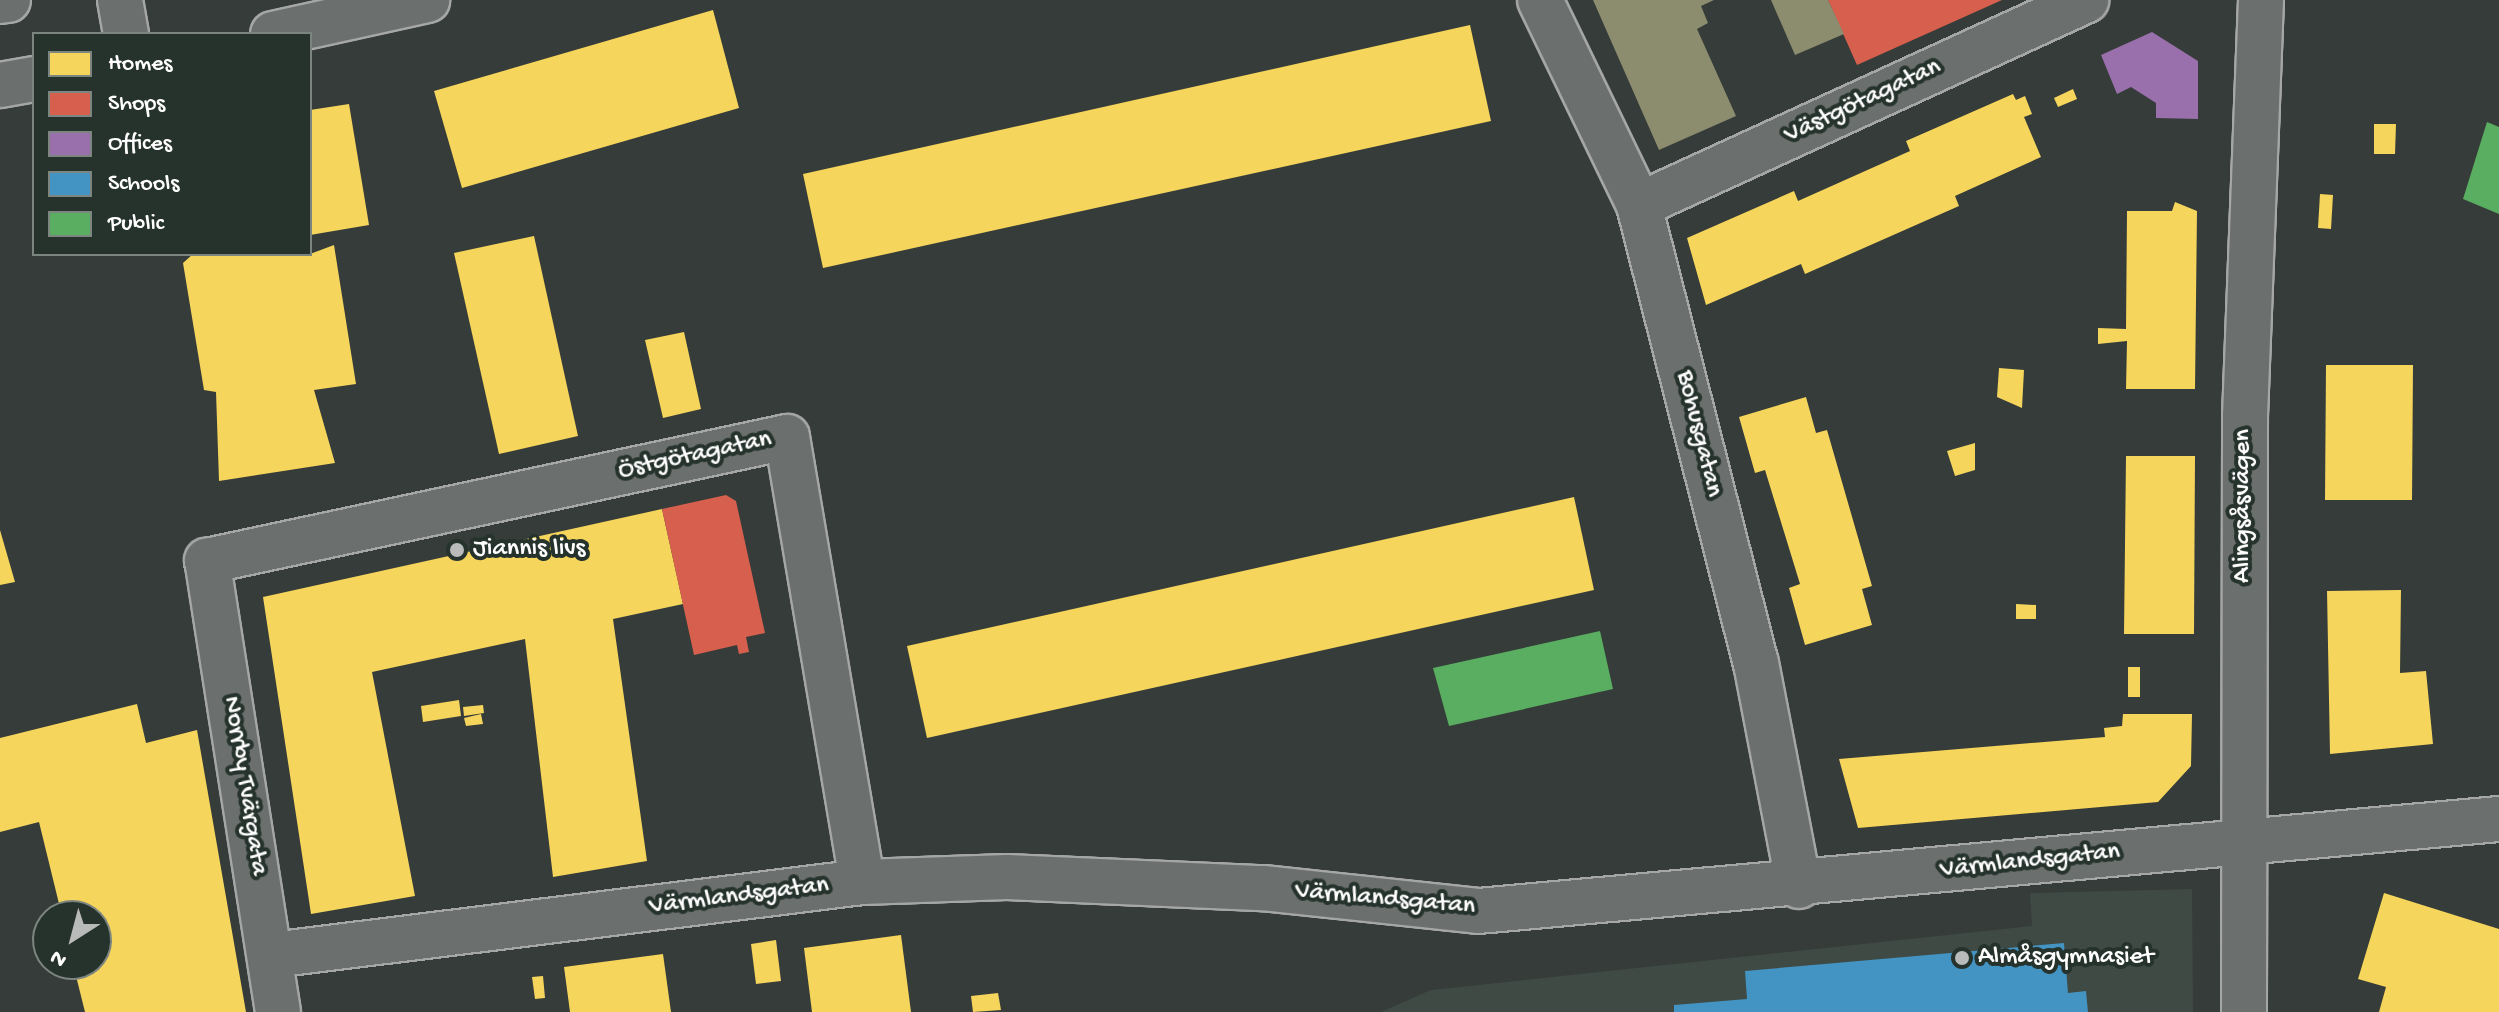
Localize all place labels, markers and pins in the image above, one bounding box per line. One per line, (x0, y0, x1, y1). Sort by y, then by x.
place label: Jiannis livs (473, 534, 585, 566)
marker: Jiannis livs (448, 541, 466, 559)
place label: Almåsgymnasiet (1978, 942, 2154, 974)
marker: Almåsgymnasiet (1953, 949, 1971, 967)

